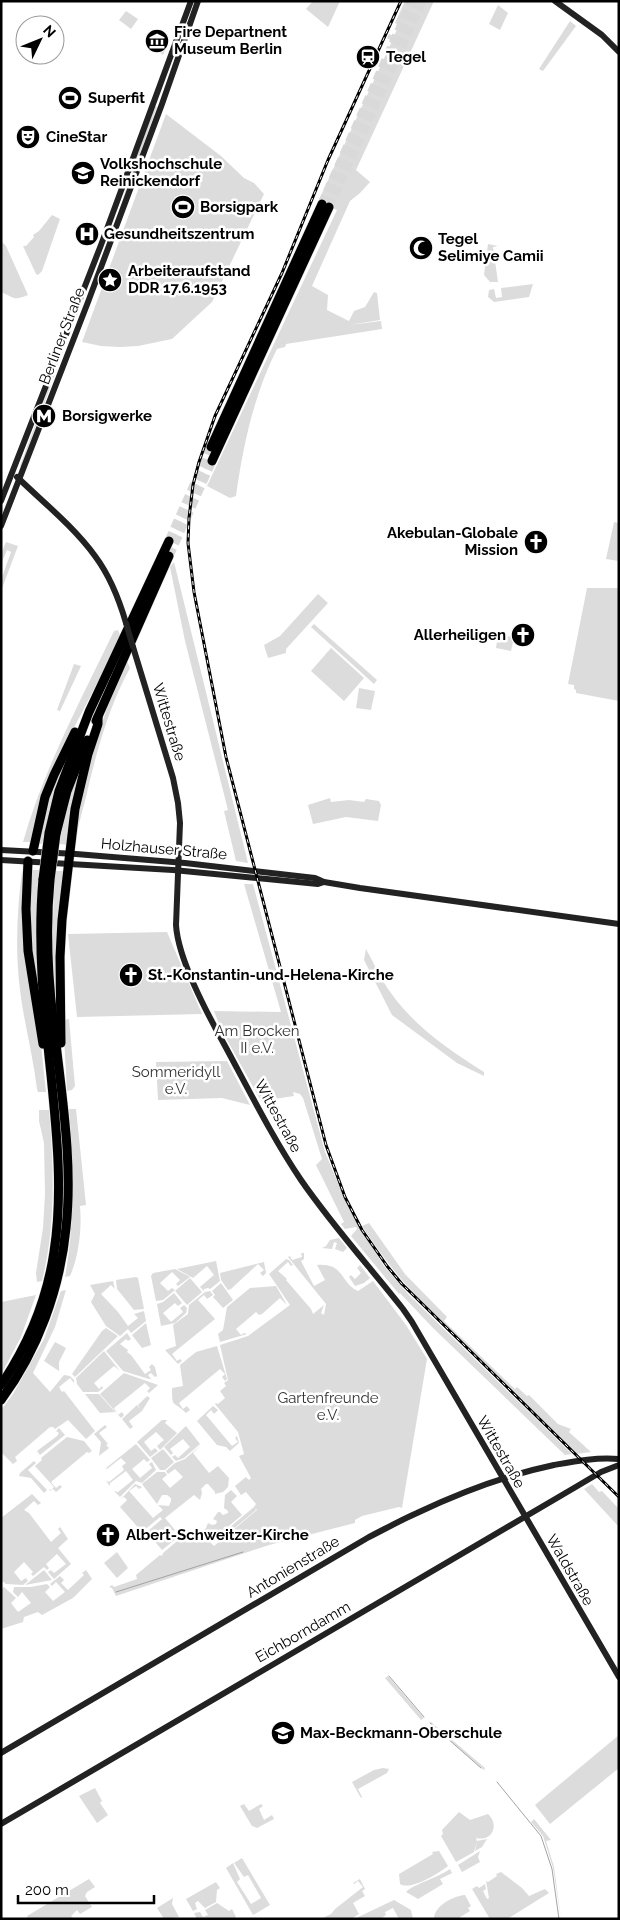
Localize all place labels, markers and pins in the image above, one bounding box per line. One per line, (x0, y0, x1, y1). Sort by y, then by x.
place label: Fire Departnent Museum Berlin (174, 23, 287, 58)
museum icon: Fire Departnent Museum Berlin (144, 28, 170, 54)
station icon: Tegel (355, 44, 381, 70)
place label: Tegel (386, 48, 426, 66)
sports icon: Superfit (57, 85, 83, 111)
place label: Superfit (88, 89, 145, 107)
theatre icon: CineStar (15, 124, 41, 150)
place label: CineStar (46, 128, 107, 146)
place label: Volkshochschule Reinickendorf (100, 155, 222, 190)
school or university icon: Volkshochschule Reinickendorf (70, 160, 96, 186)
sports icon: Borsigpark (170, 194, 196, 220)
place label: Borsigpark (200, 198, 279, 216)
hospital icon: Gesundheitszentrum (74, 221, 100, 247)
place label: Gesundheitszentrum (104, 225, 254, 243)
place label: Tegel Selimiye Camii (438, 230, 544, 265)
mosque icon: Tegel Selimiye Camii (408, 235, 434, 261)
place label: Arbeiteraufstand DDR 17.6.1953 (128, 262, 251, 297)
place icon: Arbeiteraufstand DDR 17.6.1953 (97, 267, 123, 293)
metro station icon: Borsigwerke (31, 403, 57, 429)
place label: Borsigwerke (62, 407, 152, 425)
place label: Akebulan-Globale Mission (387, 524, 518, 559)
church icon: Akebulan-Globale Mission (523, 529, 549, 555)
church icon: Allerheiligen (510, 622, 536, 648)
place label: Allerheiligen (414, 626, 506, 644)
church icon: St.-Konstantin-und-Helena-Kirche (118, 962, 144, 988)
place label: St.-Konstantin-und-Helena-Kirche (148, 966, 394, 984)
church icon: Albert-Schweitzer-Kirche (95, 1522, 121, 1548)
place label: Albert-Schweitzer-Kirche (126, 1526, 309, 1544)
school or university icon: Max-Beckmann-Oberschule (270, 1720, 296, 1746)
place label: Max-Beckmann-Oberschule (300, 1724, 502, 1742)

